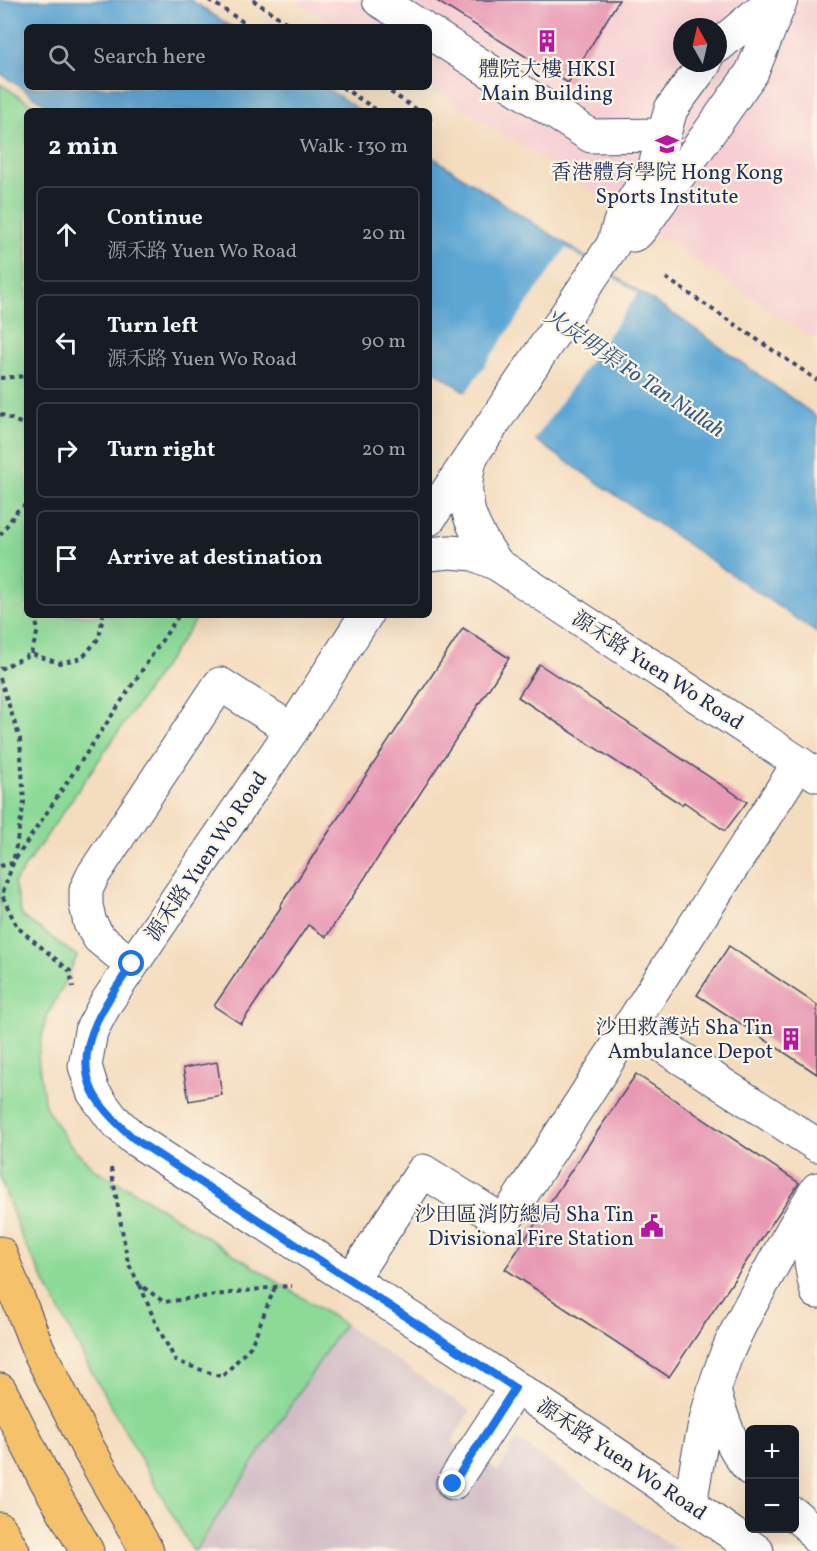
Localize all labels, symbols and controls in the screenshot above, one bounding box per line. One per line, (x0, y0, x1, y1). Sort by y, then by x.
north arrow (673, 18, 727, 72)
search box (24, 24, 432, 90)
building icon: 體院大樓 HKSI Main Building (534, 28, 560, 54)
icon: search (45, 41, 78, 74)
text: Search here (93, 42, 206, 73)
place label: 體院大樓 HKSI Main Building (478, 56, 616, 109)
text: 2 min (48, 129, 118, 165)
school or university icon: 香港體育學院 Hong Kong Sports Institute (654, 131, 680, 157)
text: Walk · 130 m (299, 133, 408, 161)
place label: 香港體育學院 Hong Kong Sports Institute (551, 159, 783, 212)
text: Continue (107, 203, 203, 234)
icon: ahead (50, 218, 83, 251)
text: 20 m (362, 220, 406, 248)
text: 源禾路 Yuen Wo Road (107, 238, 297, 266)
water label: 火炭明渠 Fo Tan Nullah (537, 302, 730, 446)
text: Turn left (107, 311, 198, 342)
icon: left (50, 326, 83, 359)
text: 90 m (362, 328, 406, 356)
text: 源禾路 Yuen Wo Road (107, 346, 297, 374)
icon: right (50, 434, 83, 467)
text: Turn right (107, 435, 215, 466)
text: 20 m (362, 436, 406, 464)
icon: arrive (50, 542, 83, 575)
text: Arrive at destination (107, 543, 323, 574)
street label: 源禾路 Yuen Wo Road (566, 605, 749, 738)
street label: 源禾路 Yuen Wo Road (139, 766, 275, 948)
route start (118, 950, 144, 976)
place label: 沙田救護站 Sha Tin Ambulance Depot (596, 1014, 773, 1067)
building icon: 沙田救護站 Sha Tin Ambulance Depot (778, 1026, 804, 1052)
place label: 沙田區消防總局 Sha Tin Divisional Fire Station (415, 1201, 634, 1254)
public building icon: 沙田區消防總局 Sha Tin Divisional Fire Station (639, 1213, 665, 1239)
street label: 源禾路 Yuen Wo Road (530, 1392, 712, 1528)
map controls (745, 1425, 799, 1533)
button: + (745, 1425, 799, 1479)
route end (439, 1470, 465, 1496)
button: − (745, 1479, 799, 1533)

